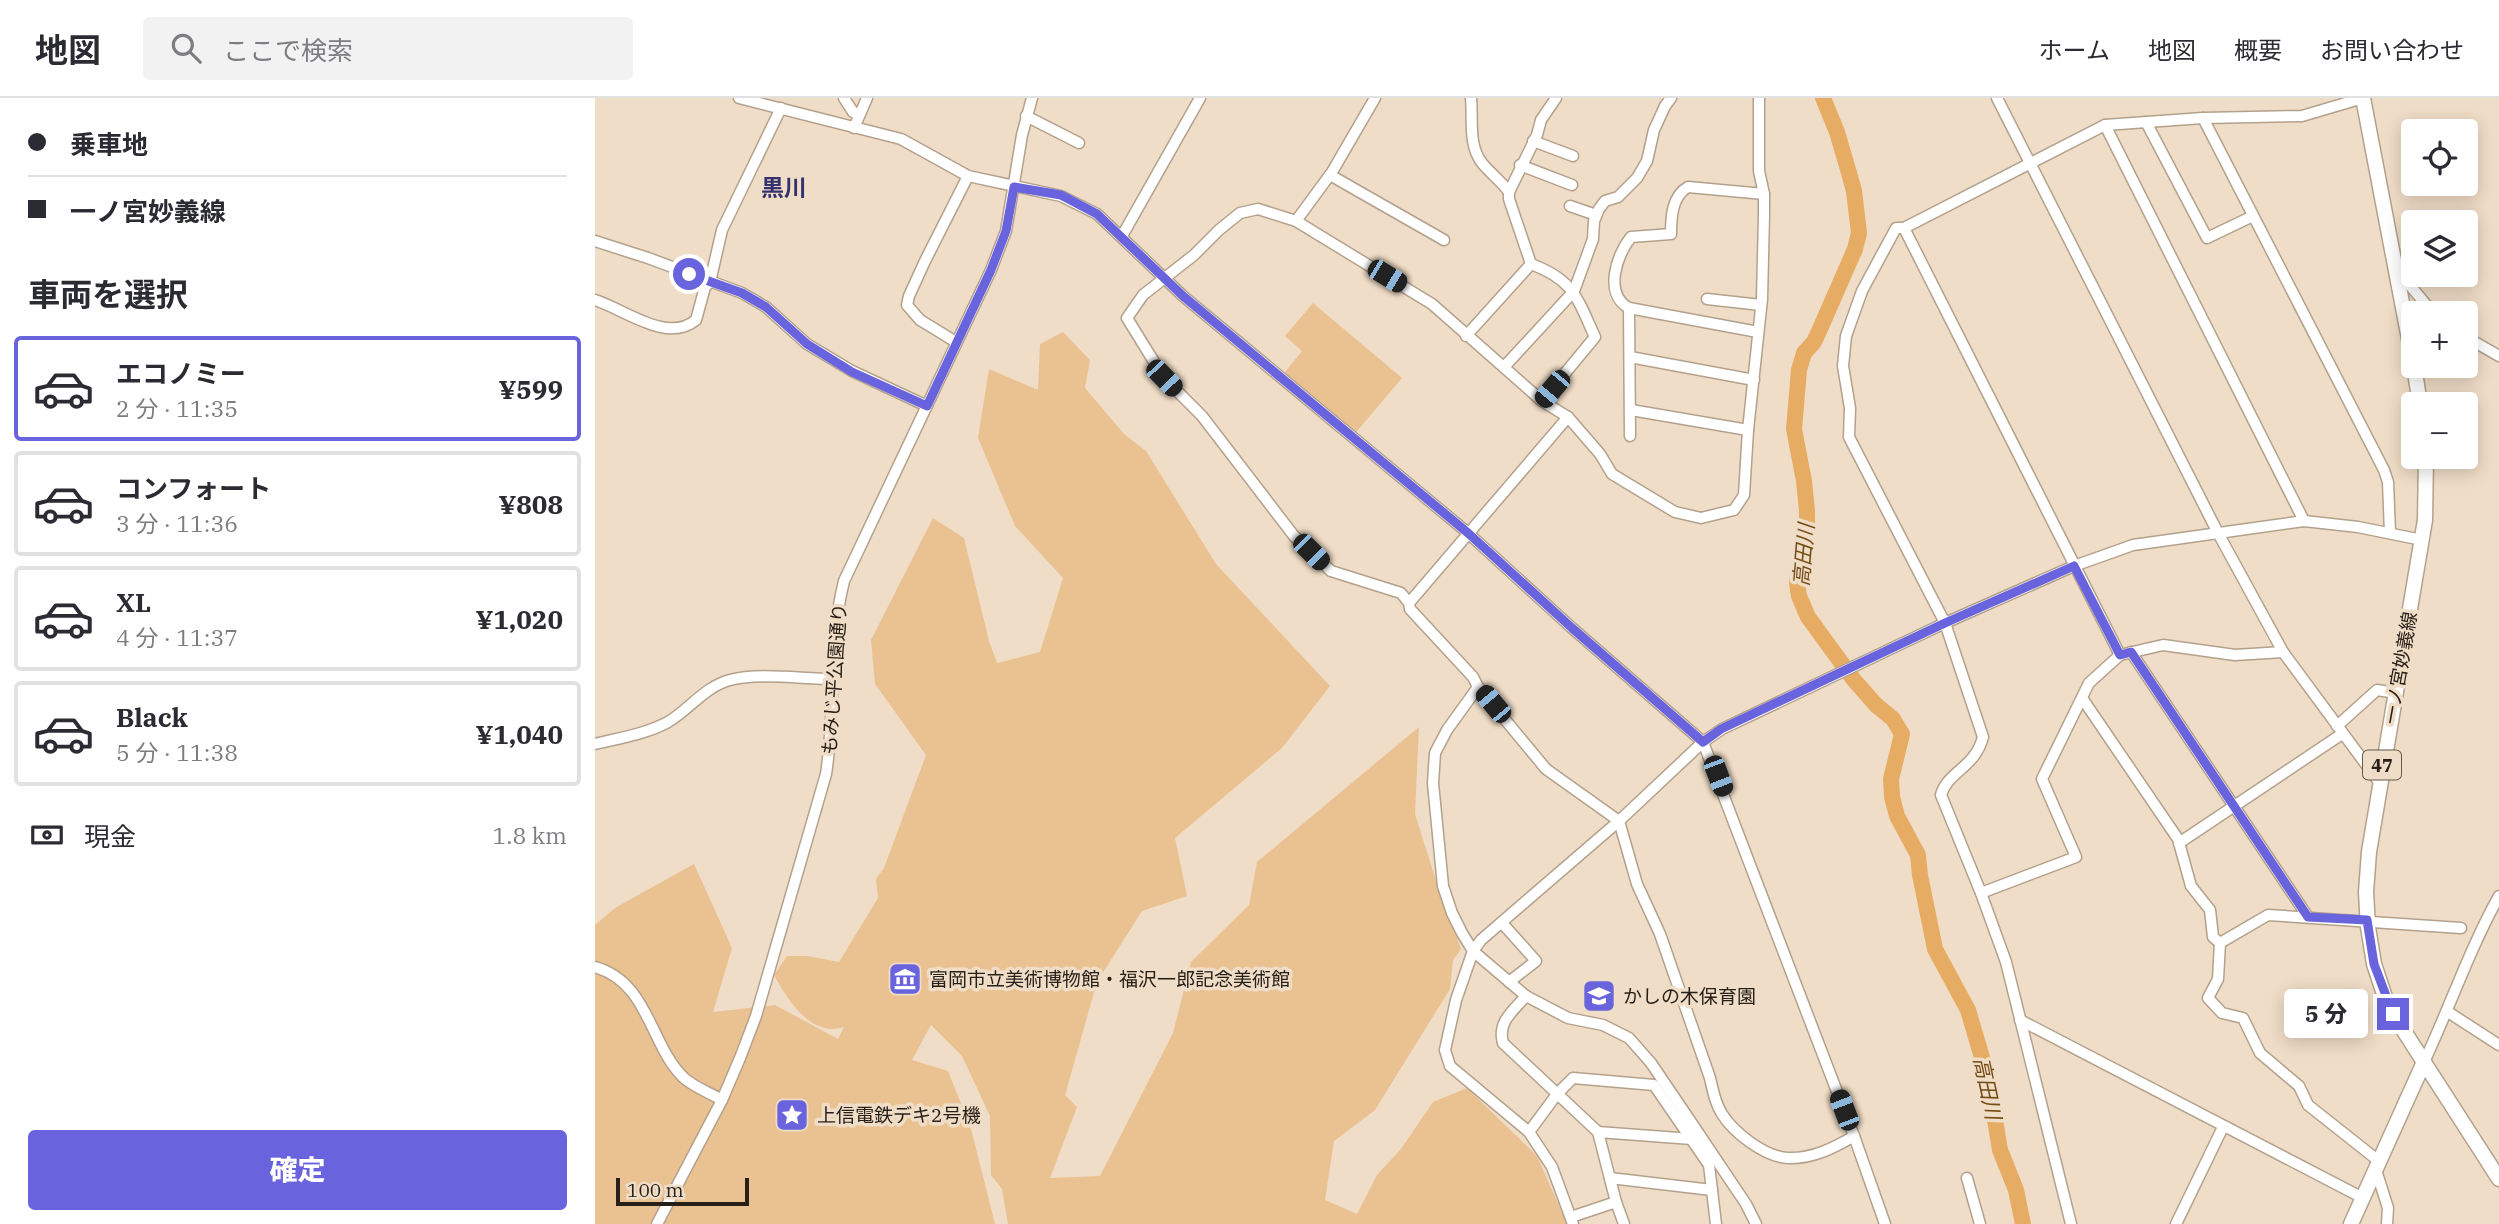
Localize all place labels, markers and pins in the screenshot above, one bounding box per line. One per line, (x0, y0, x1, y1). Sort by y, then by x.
museum icon: 富岡市立美術博物館・福沢一郎記念美術館 (886, 960, 924, 998)
place label: 富岡市立美術博物館・福沢一郎記念美術館 (929, 967, 1290, 991)
school or university icon: かしの木保育園 (1580, 977, 1618, 1015)
place label: かしの木保育園 (1623, 984, 1756, 1008)
place icon: 上信電鉄デキ2号機 (773, 1096, 811, 1134)
place label: 上信電鉄デキ2号機 (817, 1103, 980, 1127)

